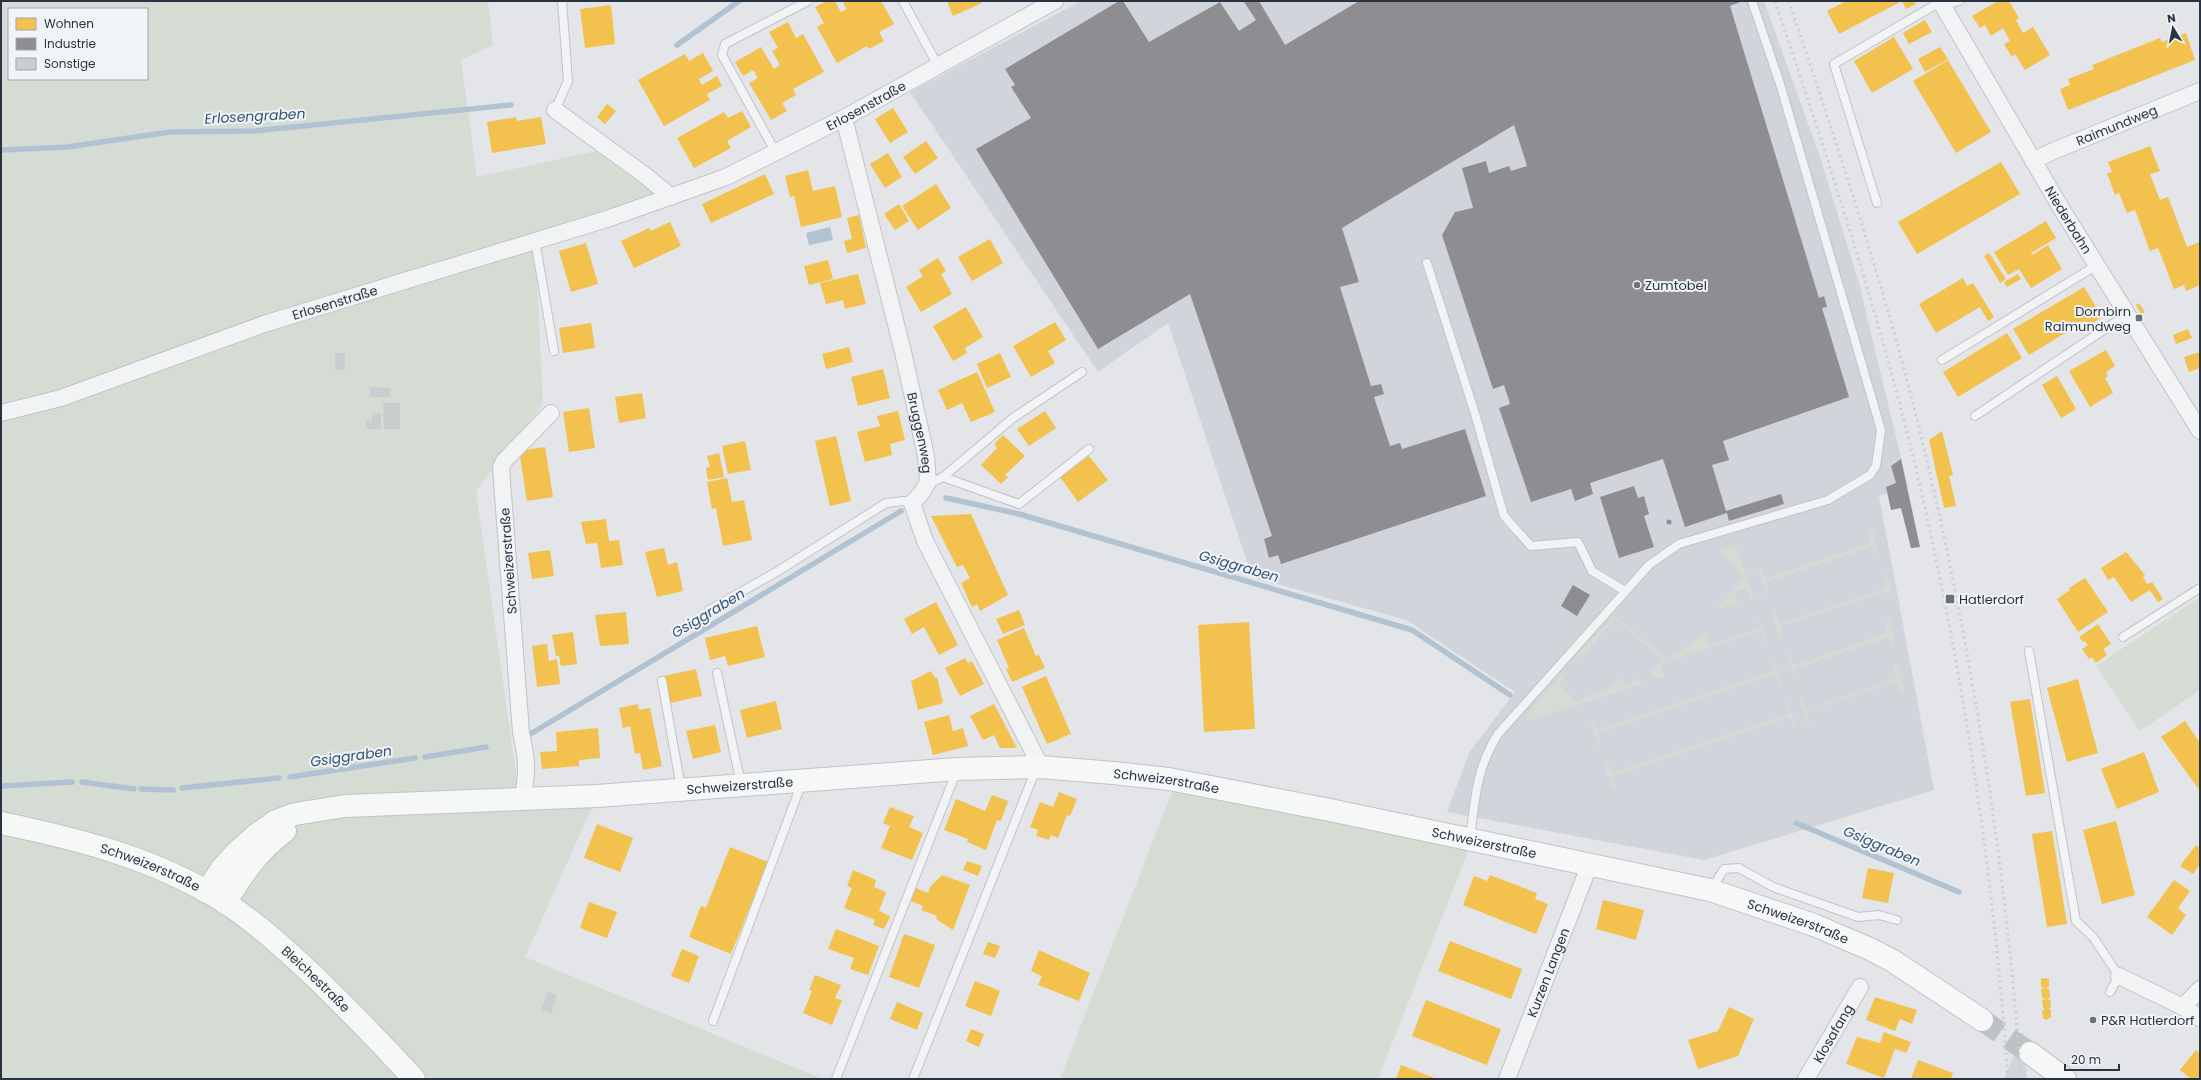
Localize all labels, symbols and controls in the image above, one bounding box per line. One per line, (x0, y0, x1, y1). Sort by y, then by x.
legend (8, 8, 148, 80)
north arrow (2153, 8, 2193, 48)
text: N (2166, 10, 2177, 27)
text: Wohnen (44, 15, 94, 32)
text: Industrie (44, 35, 96, 52)
text: Sonstige (44, 55, 96, 72)
street label: Erlosenstraße (823, 76, 910, 135)
street label: Raimundweg (2073, 100, 2160, 151)
water label: Erlosengraben (204, 103, 306, 129)
street label: Niederbahn (2040, 183, 2096, 258)
place label: Zumtobel (1645, 276, 1707, 295)
marker: Zumtobel (1632, 280, 1642, 290)
street label: Erlosenstraße (290, 281, 380, 325)
place label: Dornbirn Raimundweg (2045, 302, 2131, 336)
marker: Dornbirn Raimundweg (2134, 313, 2144, 323)
street label: Bruggenweg (902, 390, 936, 474)
street label: Schweizerstraße (495, 507, 522, 615)
water label: Gsiggraben (1197, 545, 1281, 587)
water label: Gsiggraben (668, 583, 748, 643)
place label: Hatlerdorf (1959, 590, 2024, 609)
marker: Hatlerdorf (1944, 593, 1956, 605)
water label: Gsiggraben (309, 740, 393, 772)
street label: Schweizerstraße (1113, 764, 1221, 798)
street label: Schweizerstraße (686, 772, 794, 799)
water label: Gsiggraben (1840, 821, 1924, 871)
street label: Schweizerstraße (1430, 823, 1538, 863)
street label: Schweizerstraße (98, 839, 204, 896)
street label: Schweizerstraße (1745, 894, 1852, 949)
street label: Kurzen Langen (1523, 925, 1574, 1020)
street label: Bleichestraße (277, 942, 354, 1017)
street label: Klosafang (1809, 1001, 1858, 1066)
place label: P&R Hatlerdorf (2101, 1011, 2194, 1030)
marker: P&R Hatlerdorf (2088, 1015, 2098, 1025)
scale bar (2065, 1046, 2119, 1072)
text: 20 m (2071, 1051, 2101, 1068)

